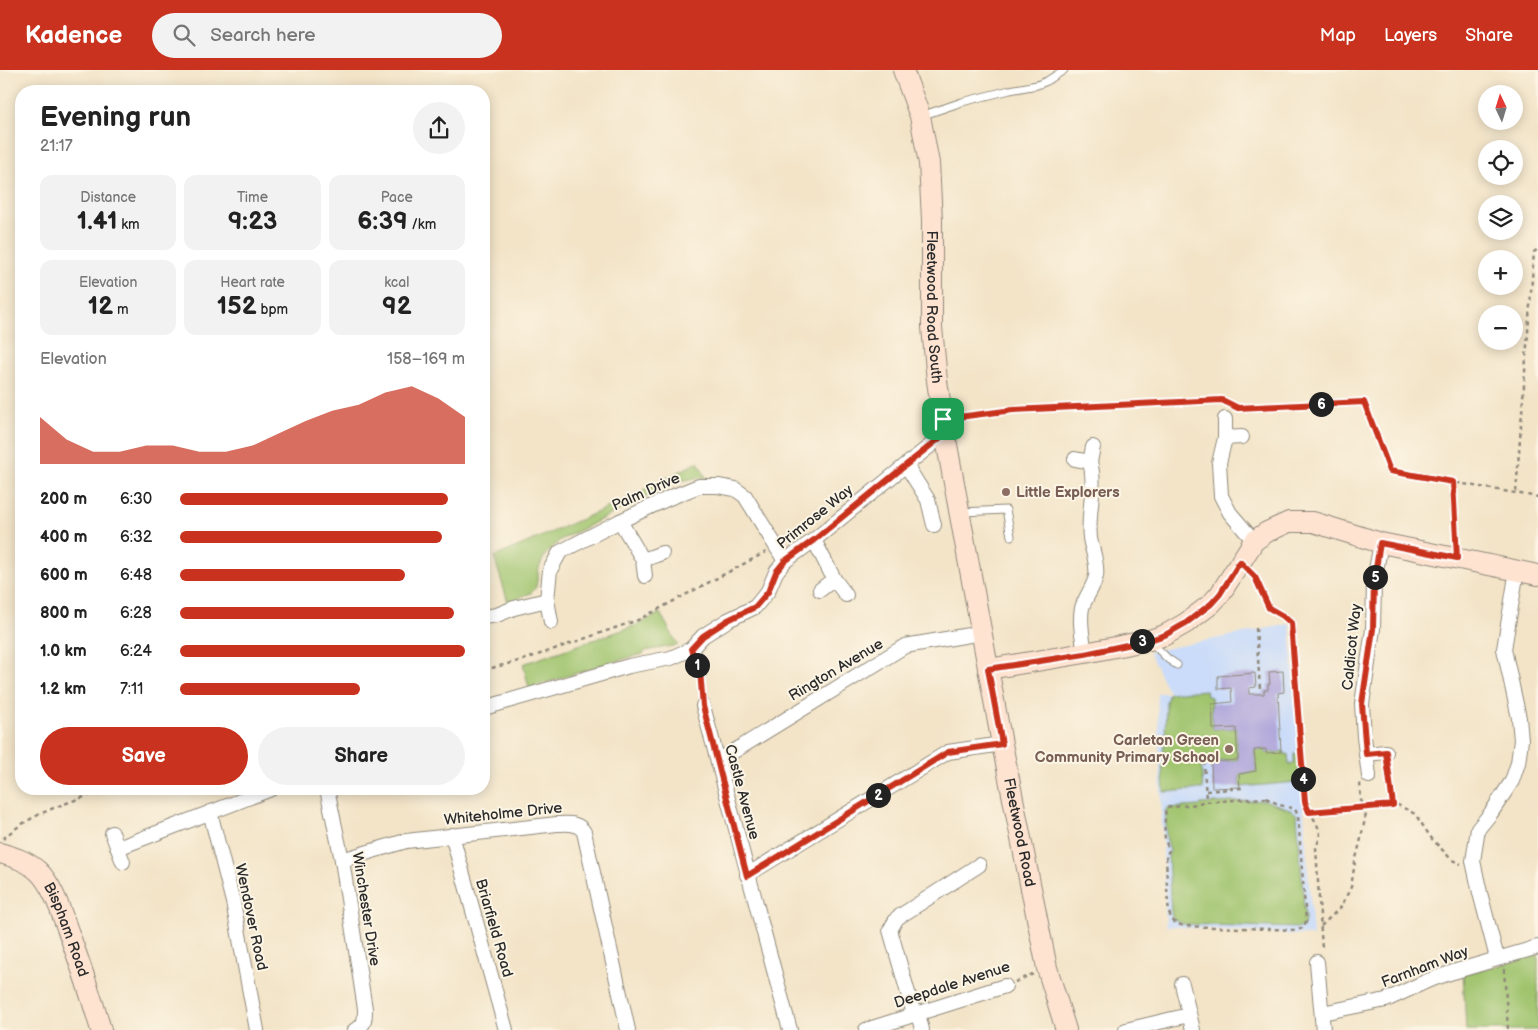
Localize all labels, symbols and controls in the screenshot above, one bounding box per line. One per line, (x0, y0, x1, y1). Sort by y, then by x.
search box (152, 13, 502, 58)
text: Kadence (25, 21, 122, 50)
icon: search (170, 21, 198, 49)
text: Search here (210, 24, 316, 47)
text: Map (1320, 25, 1356, 46)
text: Layers (1384, 25, 1437, 46)
text: Share (1465, 25, 1513, 46)
north arrow (1478, 85, 1522, 130)
map controls (1478, 85, 1523, 350)
text: Evening run (40, 101, 191, 134)
button: share (413, 102, 465, 154)
text: 21:17 (40, 137, 73, 156)
button: locate (1478, 140, 1523, 185)
text: Distance (80, 189, 136, 206)
text: Time (237, 189, 268, 206)
text: Pace (381, 189, 413, 206)
button: layers (1478, 195, 1523, 240)
text: 1.41 (77, 206, 117, 237)
text: 9:23 (228, 206, 277, 237)
text: 6:39 (357, 206, 408, 237)
text: km (117, 216, 140, 233)
text: /km (408, 216, 436, 233)
street label: Fleetwood Road South (922, 230, 947, 384)
button: + (1478, 250, 1523, 295)
text: Elevation (79, 274, 137, 291)
text: Heart rate (220, 274, 285, 291)
text: kcal (384, 274, 409, 291)
text: 12 (88, 291, 113, 322)
text: 152 (217, 291, 257, 322)
text: 92 (382, 291, 412, 322)
text: m (113, 301, 129, 318)
text: bpm (257, 301, 288, 318)
button: − (1478, 305, 1523, 350)
text: Elevation (40, 350, 107, 369)
text: 158–169 m (387, 350, 465, 369)
pin: 6 (1308, 392, 1334, 416)
text: 6 (1317, 396, 1326, 413)
pin (922, 398, 964, 440)
icon: arrive (929, 405, 957, 433)
street label: Palm Drive (609, 469, 683, 515)
street label: Primrose Way (773, 480, 857, 553)
place label: Little Explorers (1016, 483, 1120, 502)
marker: Little Explorers (1000, 486, 1012, 498)
text: 200 m (40, 490, 87, 509)
text: 6:30 (120, 490, 152, 509)
text: 400 m (40, 528, 87, 547)
text: 6:32 (120, 528, 152, 547)
pin: 5 (1362, 564, 1388, 590)
text: 600 m (40, 566, 88, 585)
text: 6:48 (120, 566, 152, 585)
text: 5 (1371, 569, 1380, 586)
street label: Caldicot Way (1338, 603, 1366, 691)
text: 800 m (40, 604, 88, 623)
text: 6:28 (120, 604, 152, 623)
pin: 3 (1130, 628, 1154, 654)
text: 3 (1138, 633, 1147, 650)
street label: Rington Avenue (785, 634, 887, 706)
text: 1.0 km (40, 642, 87, 661)
text: 6:24 (120, 642, 152, 661)
pin: 1 (684, 652, 710, 678)
text: 1 (695, 657, 700, 674)
text: 1.2 km (40, 680, 86, 699)
text: 7:11 (120, 680, 143, 699)
button: Save (40, 727, 248, 785)
button: Share (258, 727, 465, 785)
place label: Carleton Green Community Primary School (1035, 731, 1219, 767)
street label: Castle Avenue (720, 742, 764, 842)
marker: Carleton Green Community Primary School (1223, 743, 1235, 755)
pin: 4 (1290, 766, 1316, 792)
text: 4 (1299, 771, 1308, 788)
street label: Fleetwood Road (1000, 776, 1040, 888)
pin: 2 (866, 782, 890, 808)
text: 2 (874, 787, 883, 804)
street label: Whiteholme Drive (443, 798, 563, 830)
street label: Winchester Drive (348, 851, 384, 968)
street label: Wendover Road (230, 862, 272, 972)
street label: Briarfield Road (471, 877, 517, 979)
street label: Bispham Road (40, 879, 93, 979)
street label: Farnham Way (1379, 942, 1471, 992)
street label: Deepdale Avenue (892, 957, 1012, 1013)

